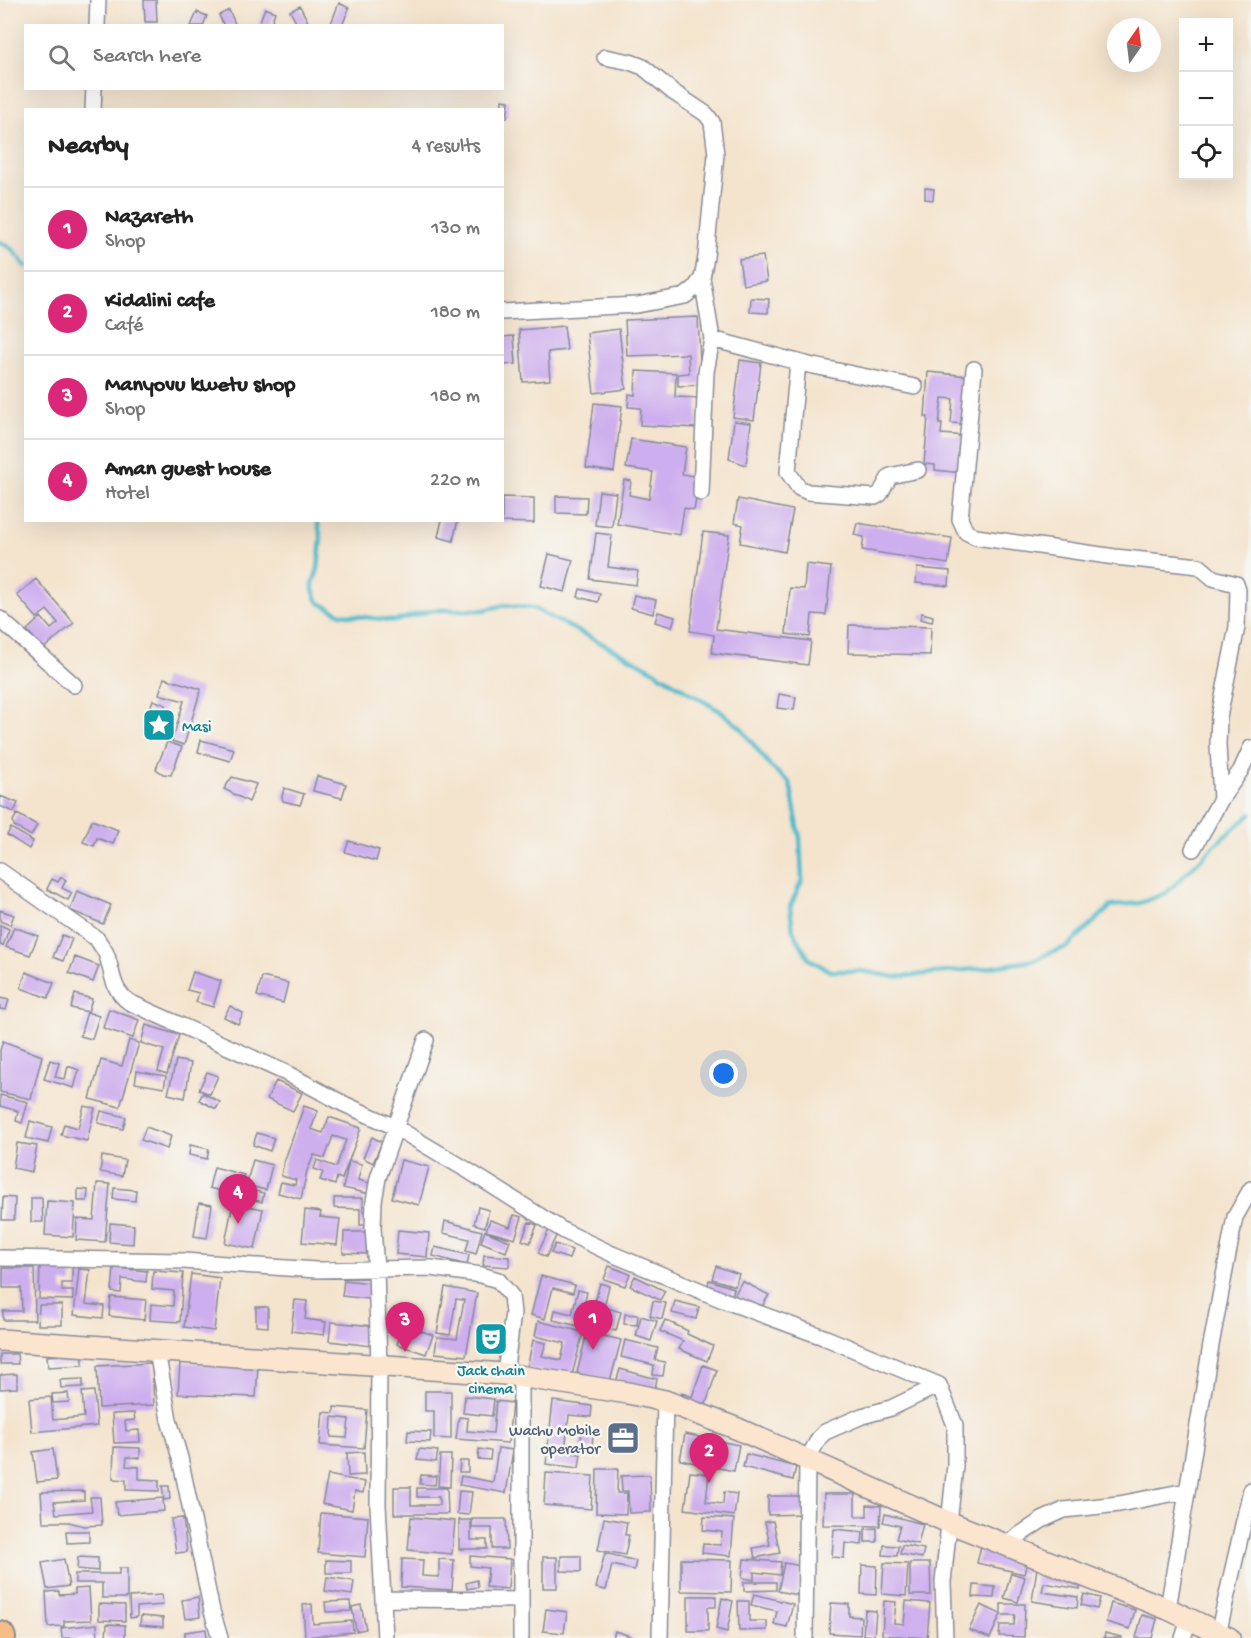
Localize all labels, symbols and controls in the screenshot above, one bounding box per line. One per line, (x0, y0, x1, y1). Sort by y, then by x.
north arrow (1107, 18, 1161, 72)
map controls (1179, 18, 1233, 180)
button: + (1179, 18, 1233, 72)
search box (24, 24, 504, 90)
icon: search (45, 41, 78, 74)
text: Search here (93, 44, 201, 70)
button: − (1179, 72, 1233, 126)
button: locate (1179, 126, 1233, 180)
text: Nearby (48, 132, 129, 163)
text: 4 results (412, 136, 480, 159)
text: Nazareth (105, 205, 193, 231)
text: 1 (63, 218, 72, 241)
text: 130 m (431, 218, 480, 241)
text: Shop (105, 231, 145, 254)
text: Kidalini cafe (105, 289, 215, 315)
text: 2 (63, 302, 72, 325)
text: 180 m (431, 302, 480, 325)
text: Café (105, 315, 143, 338)
text: Manyovu kwetu shop (105, 373, 295, 399)
text: 3 (62, 386, 73, 409)
text: 180 m (431, 386, 480, 409)
text: Shop (105, 399, 145, 422)
text: Aman guest house (105, 457, 271, 483)
text: 4 (63, 470, 72, 493)
text: 220 m (430, 470, 480, 493)
text: Hotel (105, 483, 150, 506)
place icon: Masi (141, 707, 177, 743)
place label: Masi (182, 719, 211, 738)
your location (709, 1059, 738, 1088)
pin: 4 (218, 1174, 258, 1224)
pin: 1 (574, 1300, 612, 1350)
pin: 3 (386, 1302, 424, 1352)
theatre icon: Jack chain cinema (473, 1321, 509, 1357)
place label: Jack chain cinema (457, 1363, 525, 1400)
office icon: Wachu Mobile operator (605, 1420, 641, 1456)
place label: Wachu Mobile operator (509, 1423, 601, 1460)
pin: 2 (690, 1434, 728, 1483)

